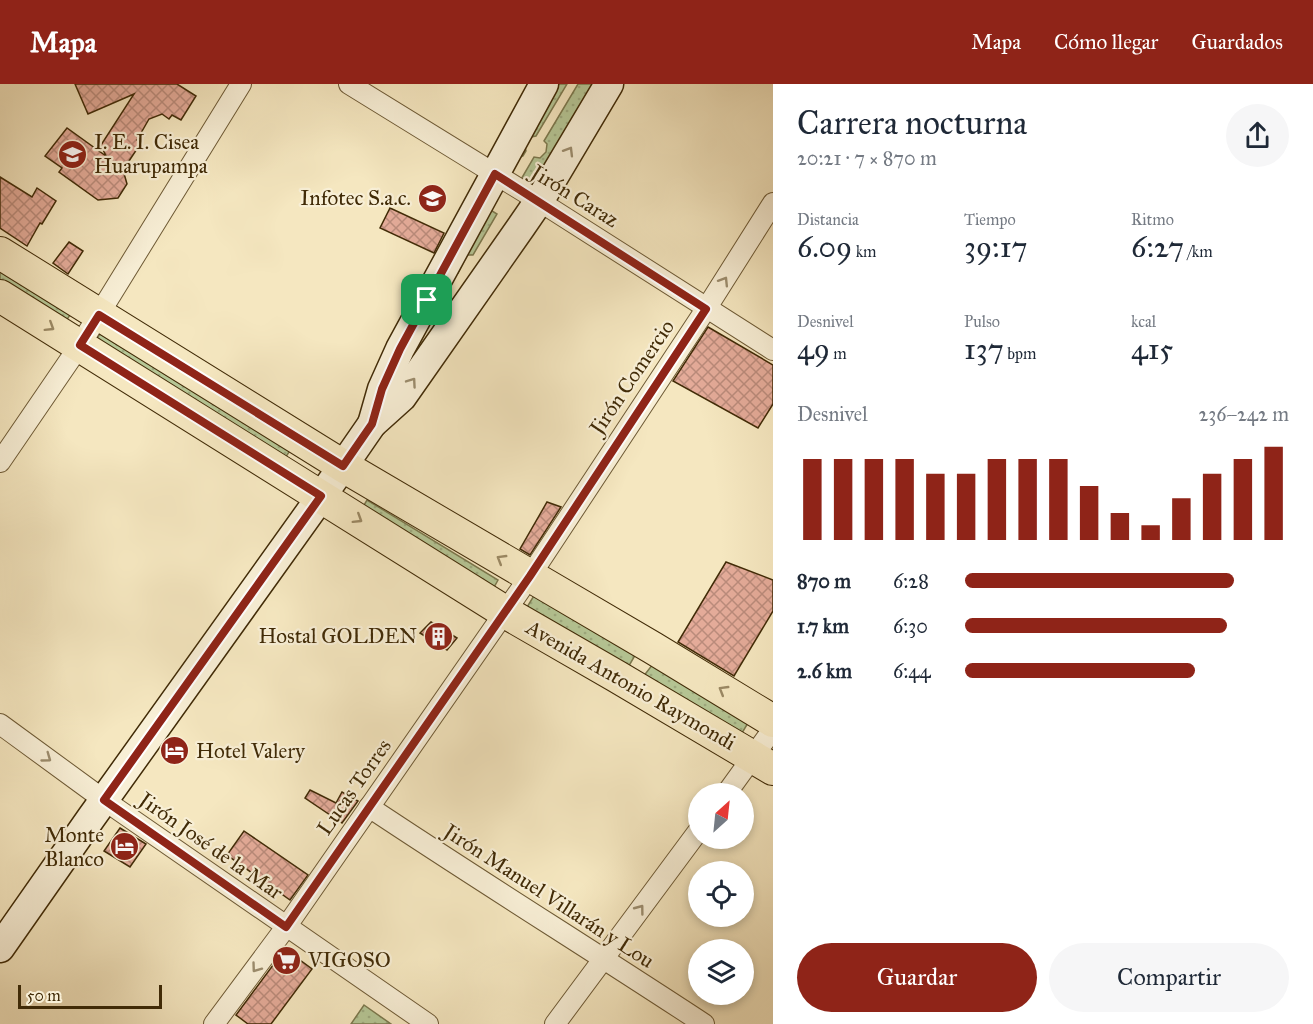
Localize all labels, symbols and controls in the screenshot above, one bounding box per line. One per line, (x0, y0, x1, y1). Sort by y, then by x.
text: Mapa (30, 25, 97, 60)
text: Mapa (971, 29, 1021, 55)
text: Cómo llegar (1054, 29, 1158, 55)
text: Guardados (1191, 29, 1283, 55)
text: Carrera nocturna (797, 103, 1027, 143)
button: share (1226, 104, 1289, 167)
place label: I. E. I. Cisea Huarupampa (94, 129, 208, 179)
school or university icon: I. E. I. Cisea Huarupampa (57, 138, 89, 170)
text: 20:21 · 7 × 870 m (797, 146, 937, 170)
one-way arrow (562, 147, 573, 157)
street label: Jirón Caraz (525, 158, 624, 233)
school or university icon: Infotec S.a.c. (416, 182, 448, 214)
place label: Infotec S.a.c. (300, 185, 411, 211)
text: Distancia (797, 210, 859, 229)
text: Tiempo (964, 210, 1016, 229)
text: Ritmo (1131, 210, 1174, 229)
text: 6.09 (797, 229, 852, 265)
text: 39:17 (964, 229, 1028, 265)
text: 6:27 (1131, 229, 1184, 265)
text: km (852, 242, 877, 261)
text: /km (1184, 242, 1213, 261)
pin (401, 274, 452, 325)
one-way arrow (716, 277, 727, 288)
icon: arrive (410, 283, 443, 316)
text: Desnivel (797, 312, 853, 331)
text: Pulso (964, 312, 1000, 331)
text: kcal (1131, 312, 1156, 331)
street label: Jirón Comercio (583, 314, 680, 441)
one-way arrow (44, 319, 54, 331)
text: 49 (797, 331, 830, 367)
text: 137 (964, 331, 1004, 367)
text: 415 (1131, 331, 1173, 367)
text: m (830, 344, 847, 363)
text: bpm (1004, 344, 1036, 363)
one-way arrow (405, 378, 416, 389)
text: Desnivel (797, 402, 868, 426)
text: 236–242 m (1198, 402, 1289, 426)
one-way arrow (351, 512, 362, 523)
one-way arrow (497, 555, 507, 566)
text: 870 m (797, 569, 851, 593)
text: 6:28 (893, 569, 929, 593)
street label: Avenida Antonio Raymondi (521, 614, 741, 756)
text: 1.7 km (797, 614, 849, 638)
text: 6:30 (893, 614, 928, 638)
building icon: Hostal GOLDEN (422, 620, 454, 652)
place label: Hostal GOLDEN (258, 623, 417, 649)
text: 2.6 km (797, 659, 852, 683)
text: 6:44 (893, 659, 931, 683)
one-way arrow (719, 686, 729, 698)
street label: Lucas Torres (311, 734, 397, 840)
hotel icon: Hotel Valery (159, 735, 191, 767)
place label: Hotel Valery (196, 738, 306, 764)
one-way arrow (41, 751, 52, 762)
north arrow (688, 783, 754, 849)
map controls (688, 783, 754, 1005)
street label: Jirón José de la Mar (132, 786, 288, 905)
street label: Jirón Manuel Villarán y Lou (437, 817, 659, 974)
place label: Monte Blanco (44, 822, 104, 872)
hotel icon: Monte Blanco (109, 831, 141, 863)
button: locate (688, 861, 754, 927)
one-way arrow (632, 905, 643, 916)
button: layers (688, 939, 754, 1005)
button: Guardar (797, 943, 1037, 1012)
button: Compartir (1049, 943, 1289, 1012)
supermarket icon: VIGOSO (271, 944, 303, 976)
place label: VIGOSO (307, 947, 391, 973)
one-way arrow (252, 961, 263, 972)
scale bar (18, 982, 162, 1010)
text: 50 m (27, 986, 61, 1005)

